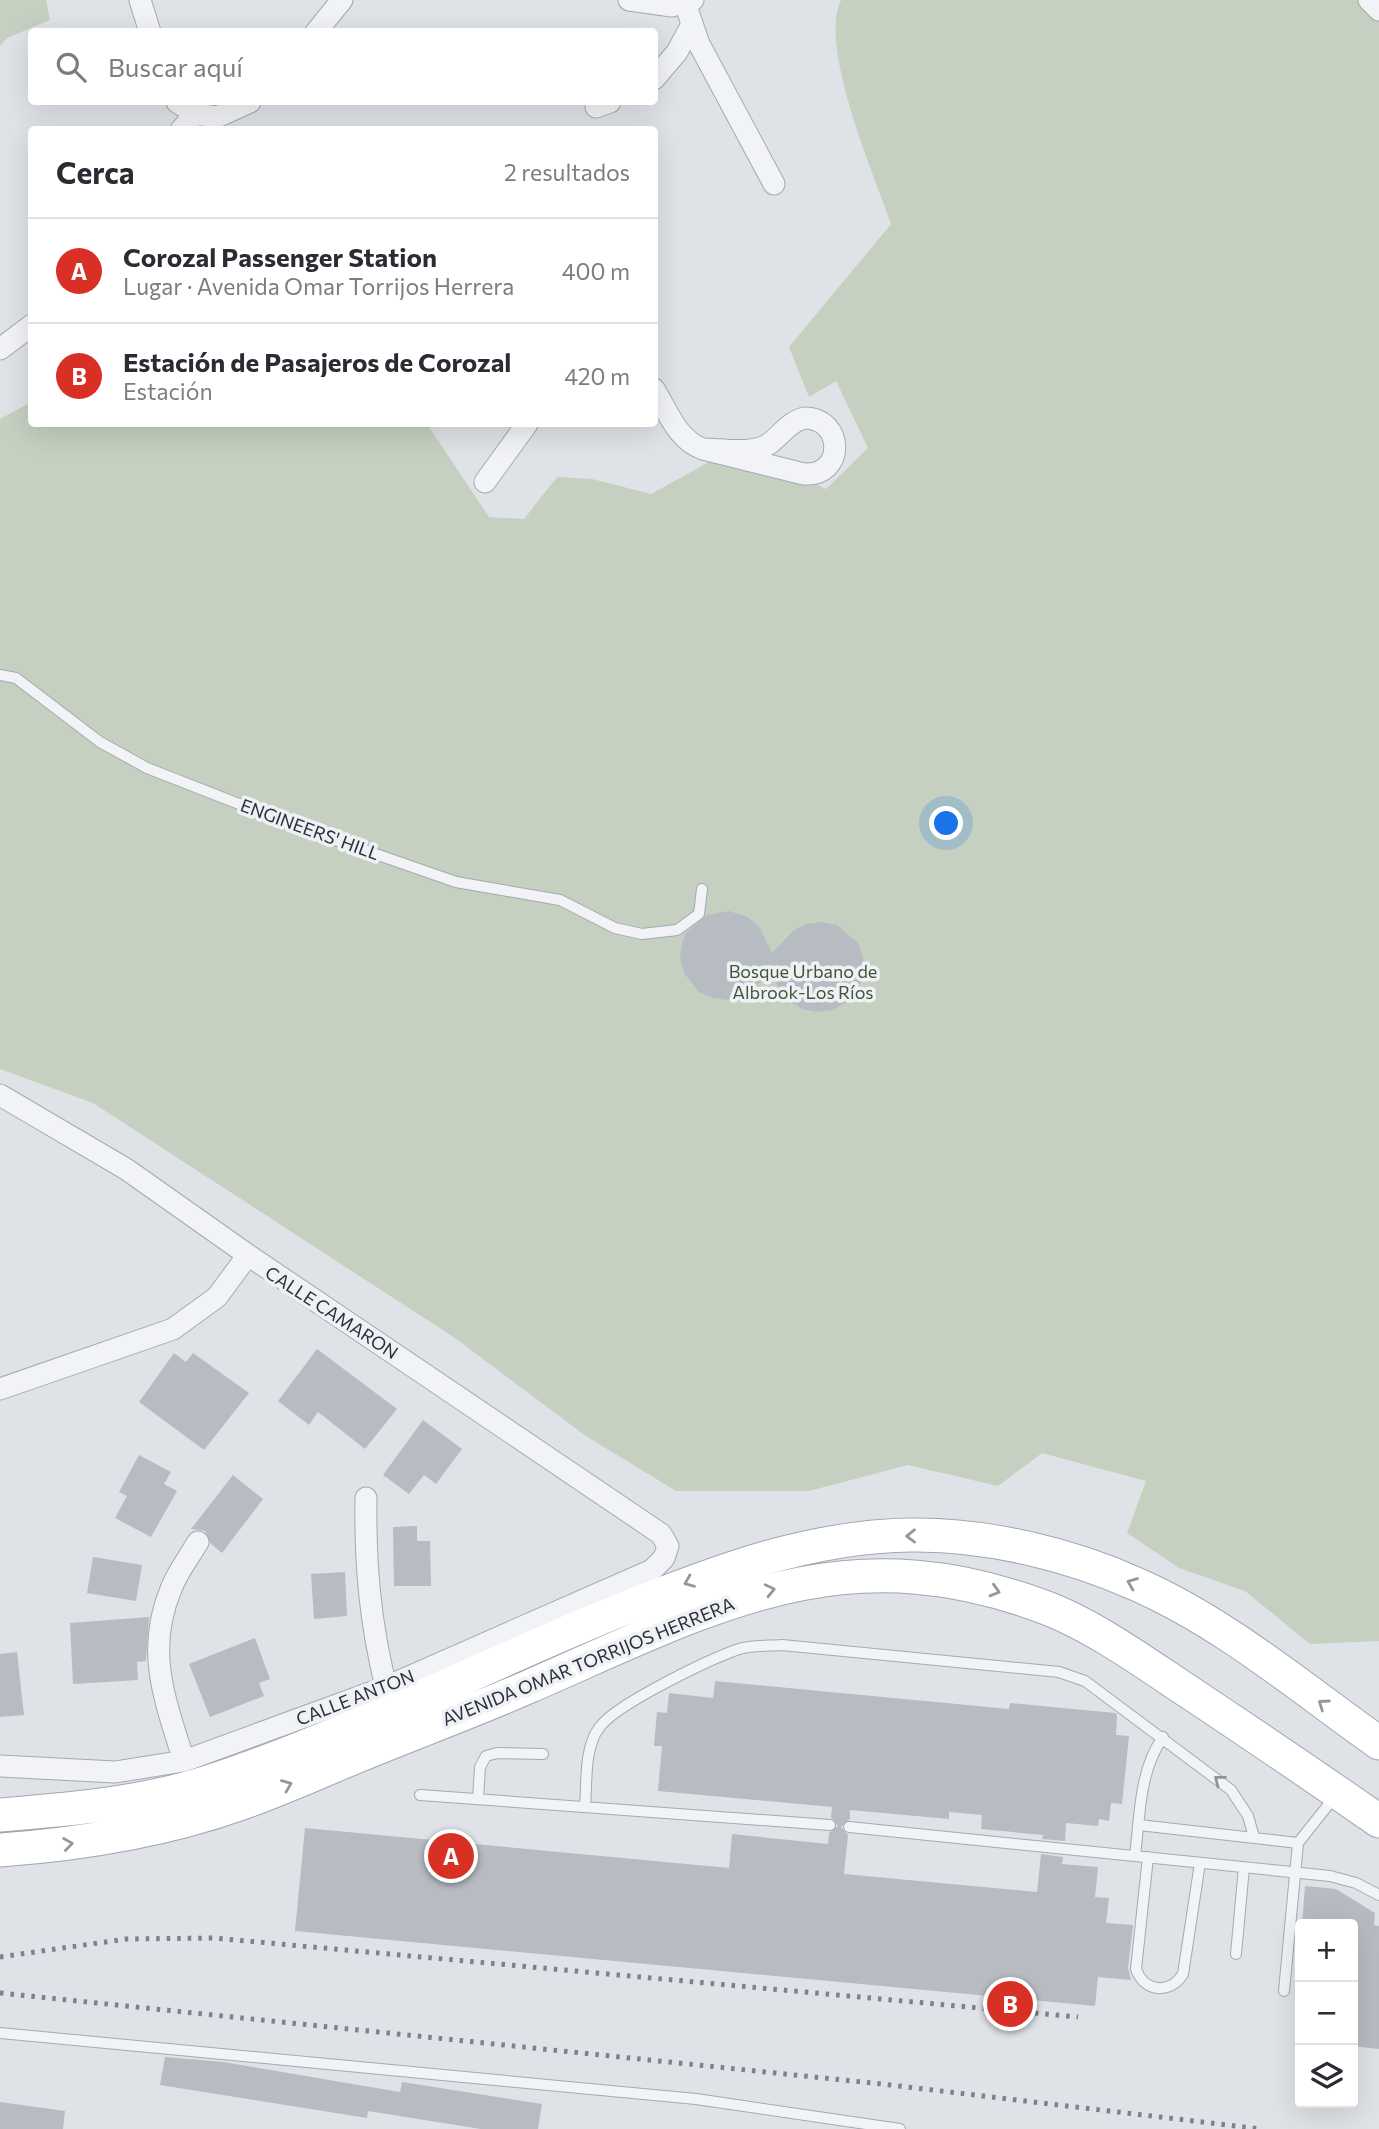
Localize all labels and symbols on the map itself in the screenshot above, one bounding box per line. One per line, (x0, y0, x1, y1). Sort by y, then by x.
street label: ENGINEERS' HILL (238, 794, 382, 864)
your location (929, 806, 963, 840)
park label: Bosque Urbano de Albrook-Los Ríos (729, 960, 877, 1003)
street label: CALLE CAMARON (261, 1261, 403, 1363)
one-way arrow (905, 1528, 915, 1544)
one-way arrow (684, 1574, 696, 1588)
one-way arrow (1126, 1577, 1138, 1591)
one-way arrow (988, 1583, 1000, 1598)
one-way arrow (764, 1584, 776, 1598)
street label: AVENIDA OMAR TORRIJOS HERRERA (439, 1592, 737, 1730)
street label: CALLE ANTON (293, 1664, 417, 1730)
one-way arrow (1318, 1700, 1331, 1712)
one-way arrow (1214, 1776, 1227, 1789)
one-way arrow (280, 1779, 292, 1793)
pin: A (428, 1830, 474, 1882)
one-way arrow (62, 1837, 74, 1852)
pin: B (987, 1978, 1033, 2030)

